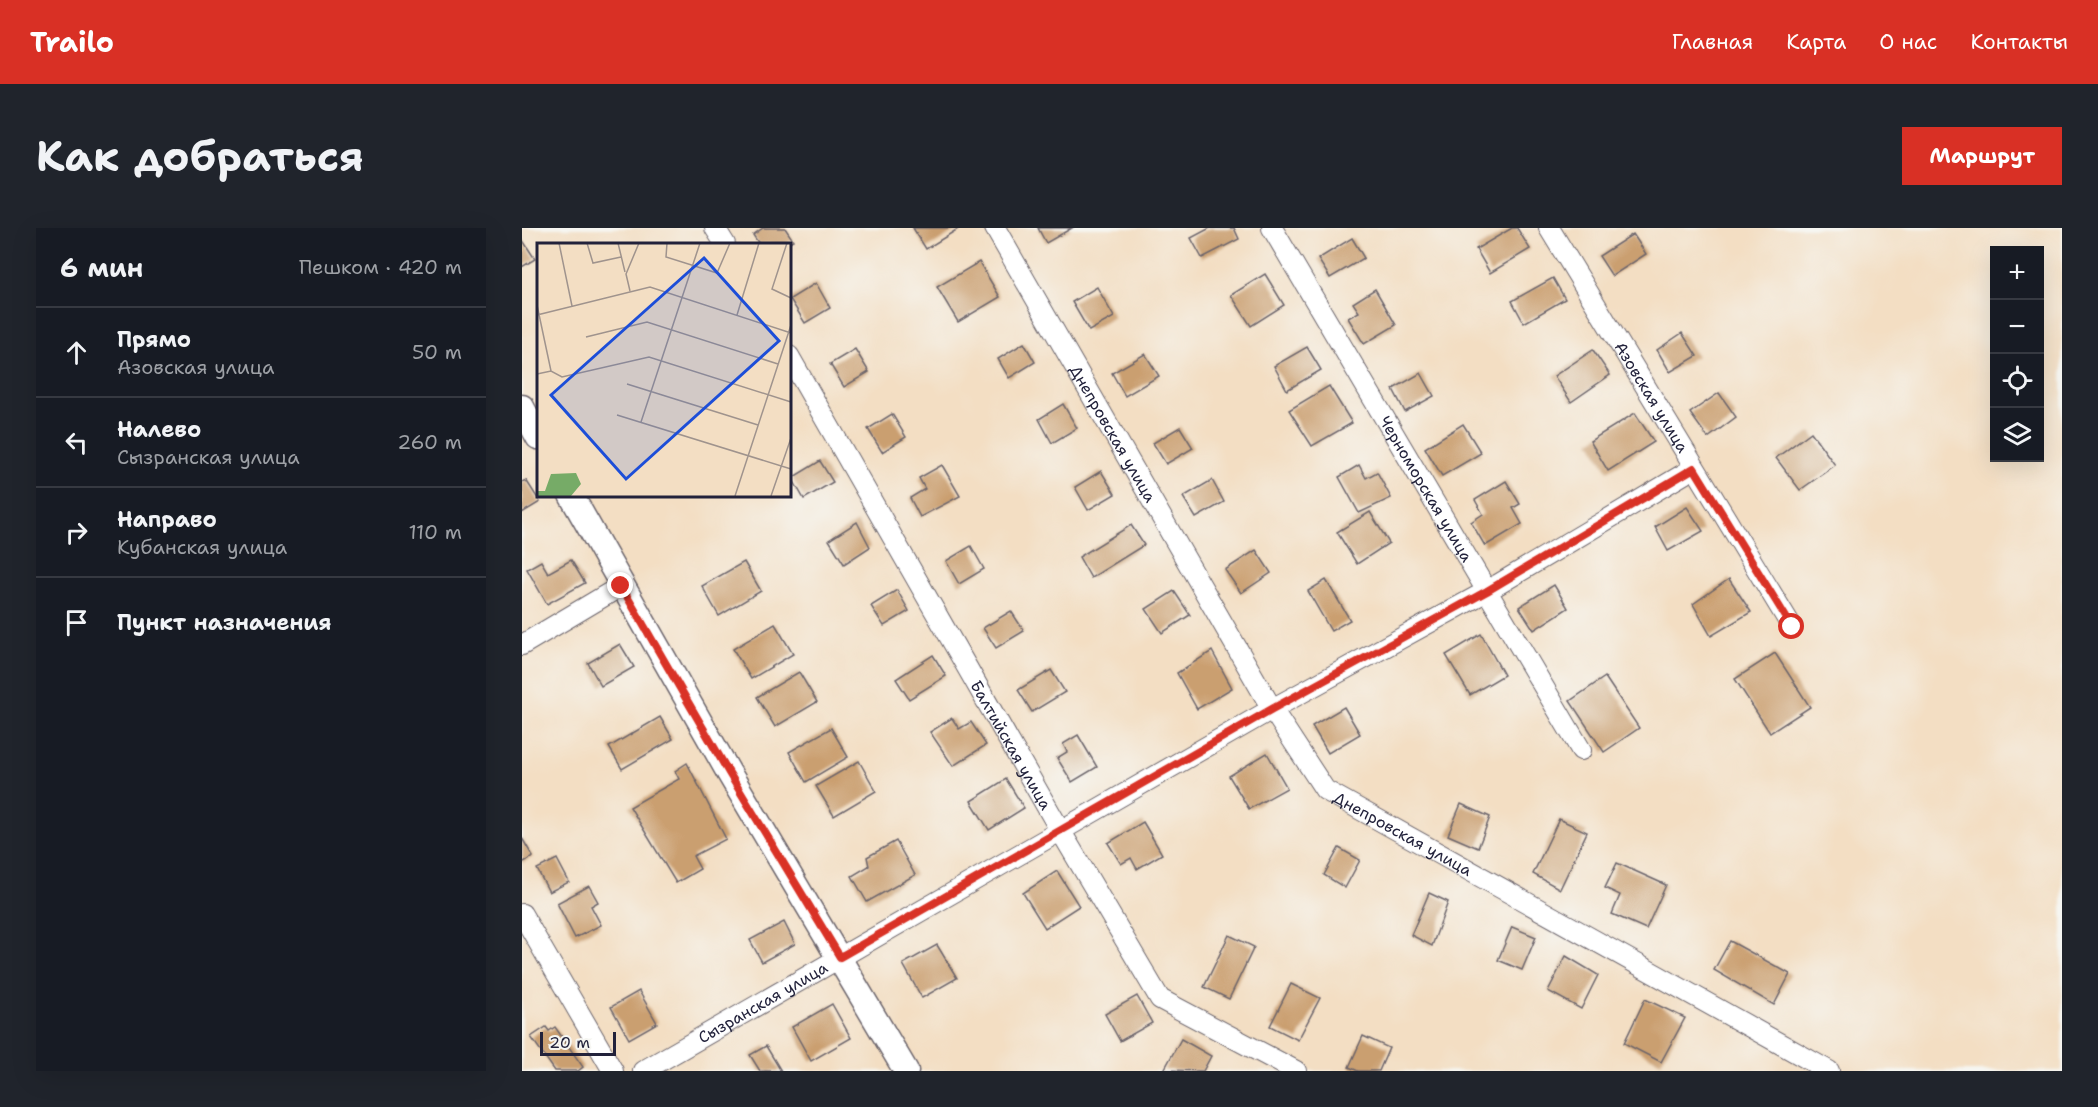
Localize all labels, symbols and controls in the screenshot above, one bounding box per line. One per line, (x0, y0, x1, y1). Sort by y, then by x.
text: Trailo (30, 23, 114, 61)
text: Главная (1672, 28, 1753, 56)
text: Карта (1786, 28, 1846, 56)
text: О нас (1879, 28, 1937, 56)
text: Контакты (1970, 28, 2068, 56)
button: Маршрут (1902, 127, 2062, 185)
text: Как добраться (36, 128, 364, 184)
inset map (537, 243, 790, 496)
map controls (1990, 246, 2044, 462)
button: + (1990, 246, 2044, 300)
text: 6 мин (60, 250, 143, 285)
text: Пешком · 420 m (299, 254, 462, 280)
button: − (1990, 300, 2044, 354)
text: Прямо (117, 325, 191, 354)
icon: ahead (60, 336, 93, 369)
street label: Азовская улица (1610, 338, 1694, 456)
text: 50 m (412, 339, 462, 365)
text: Азовская улица (117, 354, 275, 380)
button: locate (1990, 354, 2044, 408)
street label: Днепровская улица (1065, 361, 1161, 506)
button: layers (1990, 408, 2044, 462)
street label: Черноморская улица (1375, 412, 1478, 566)
text: Налево (117, 415, 201, 444)
icon: left (60, 426, 93, 459)
text: 260 m (397, 429, 462, 455)
text: Сызранская улица (117, 444, 300, 470)
text: Направо (117, 505, 217, 534)
icon: right (60, 516, 93, 549)
text: 110 m (408, 519, 462, 545)
text: Кубанская улица (117, 534, 287, 560)
route end (607, 572, 633, 598)
icon: arrive (60, 606, 93, 639)
text: Пункт назначения (117, 608, 331, 637)
route start (1778, 613, 1804, 639)
street label: Балтийская улица (966, 676, 1057, 813)
street label: Днепровская улица (1330, 786, 1476, 880)
street label: Сызранская улица (694, 957, 831, 1048)
scale bar (540, 1029, 616, 1056)
text: 20 m (549, 1032, 590, 1053)

